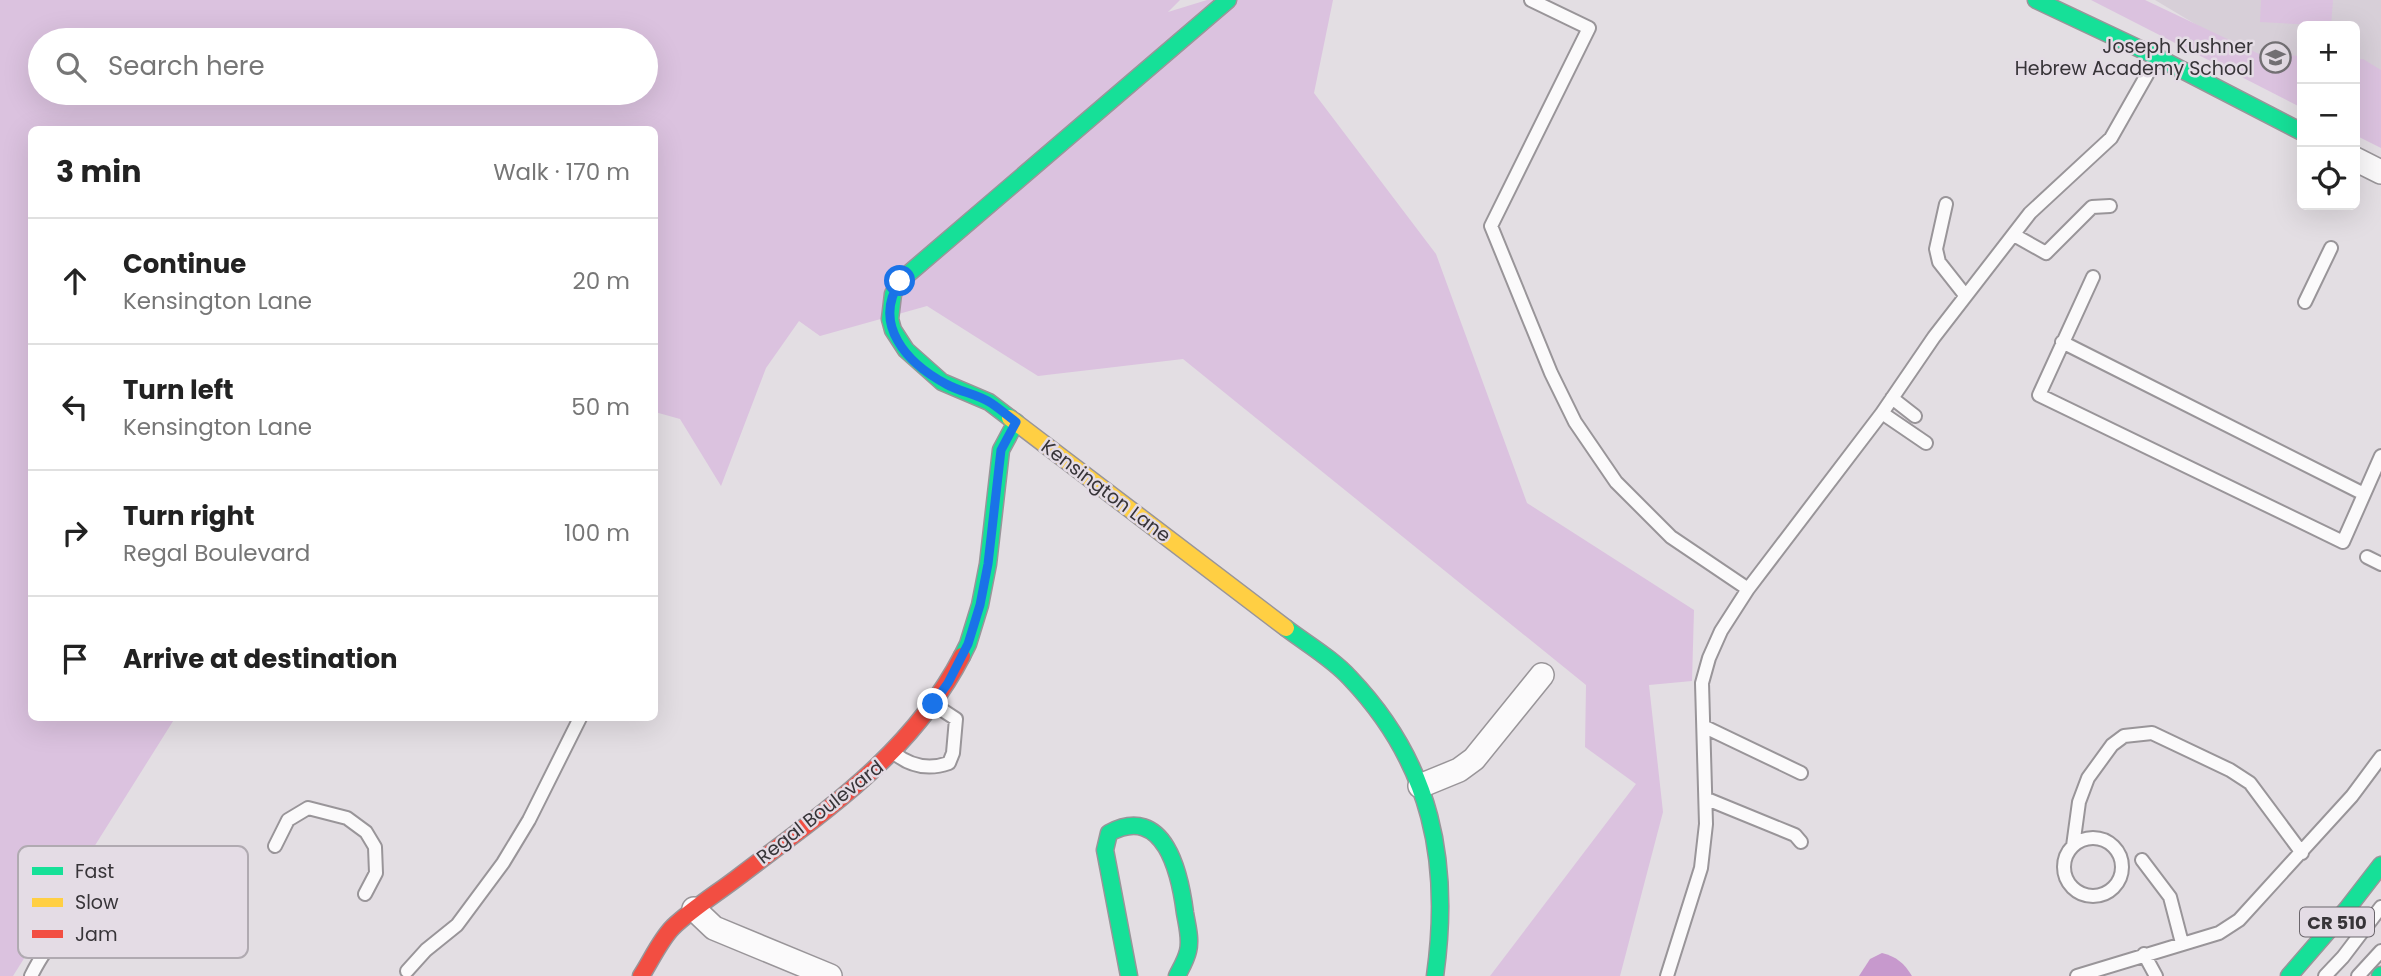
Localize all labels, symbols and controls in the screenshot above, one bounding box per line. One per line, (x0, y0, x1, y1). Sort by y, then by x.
map controls (2297, 21, 2360, 210)
button: + (2297, 21, 2360, 84)
search box (28, 28, 658, 105)
place label: Joseph Kushner Hebrew Academy School (2015, 33, 2253, 82)
school or university icon: Joseph Kushner Hebrew Academy School (2259, 40, 2293, 74)
icon: search (52, 48, 90, 86)
text: Search here (108, 48, 265, 84)
button: − (2297, 84, 2360, 147)
button: locate (2297, 147, 2360, 210)
text: 3 min (56, 150, 141, 193)
text: Walk · 170 m (493, 156, 630, 188)
text: Continue (123, 246, 246, 282)
icon: ahead (56, 262, 94, 300)
text: 20 m (572, 265, 630, 297)
route start (884, 265, 915, 296)
text: Kensington Lane (123, 285, 312, 317)
text: Turn left (123, 372, 234, 408)
icon: left (56, 388, 94, 426)
text: 50 m (571, 391, 630, 423)
text: Kensington Lane (123, 411, 312, 443)
street label: Kensington Lane (1035, 433, 1177, 549)
text: Turn right (123, 498, 255, 534)
icon: right (56, 514, 94, 552)
text: 100 m (564, 517, 630, 549)
text: Regal Boulevard (123, 537, 310, 569)
icon: arrive (56, 640, 94, 678)
text: Arrive at destination (123, 641, 398, 677)
route end (917, 688, 948, 719)
street label: Regal Boulevard (751, 754, 889, 870)
legend (18, 846, 248, 958)
text: Fast (75, 858, 114, 885)
text: Slow (75, 889, 119, 916)
road number: CR 510 (2300, 908, 2374, 937)
text: Jam (75, 921, 117, 948)

